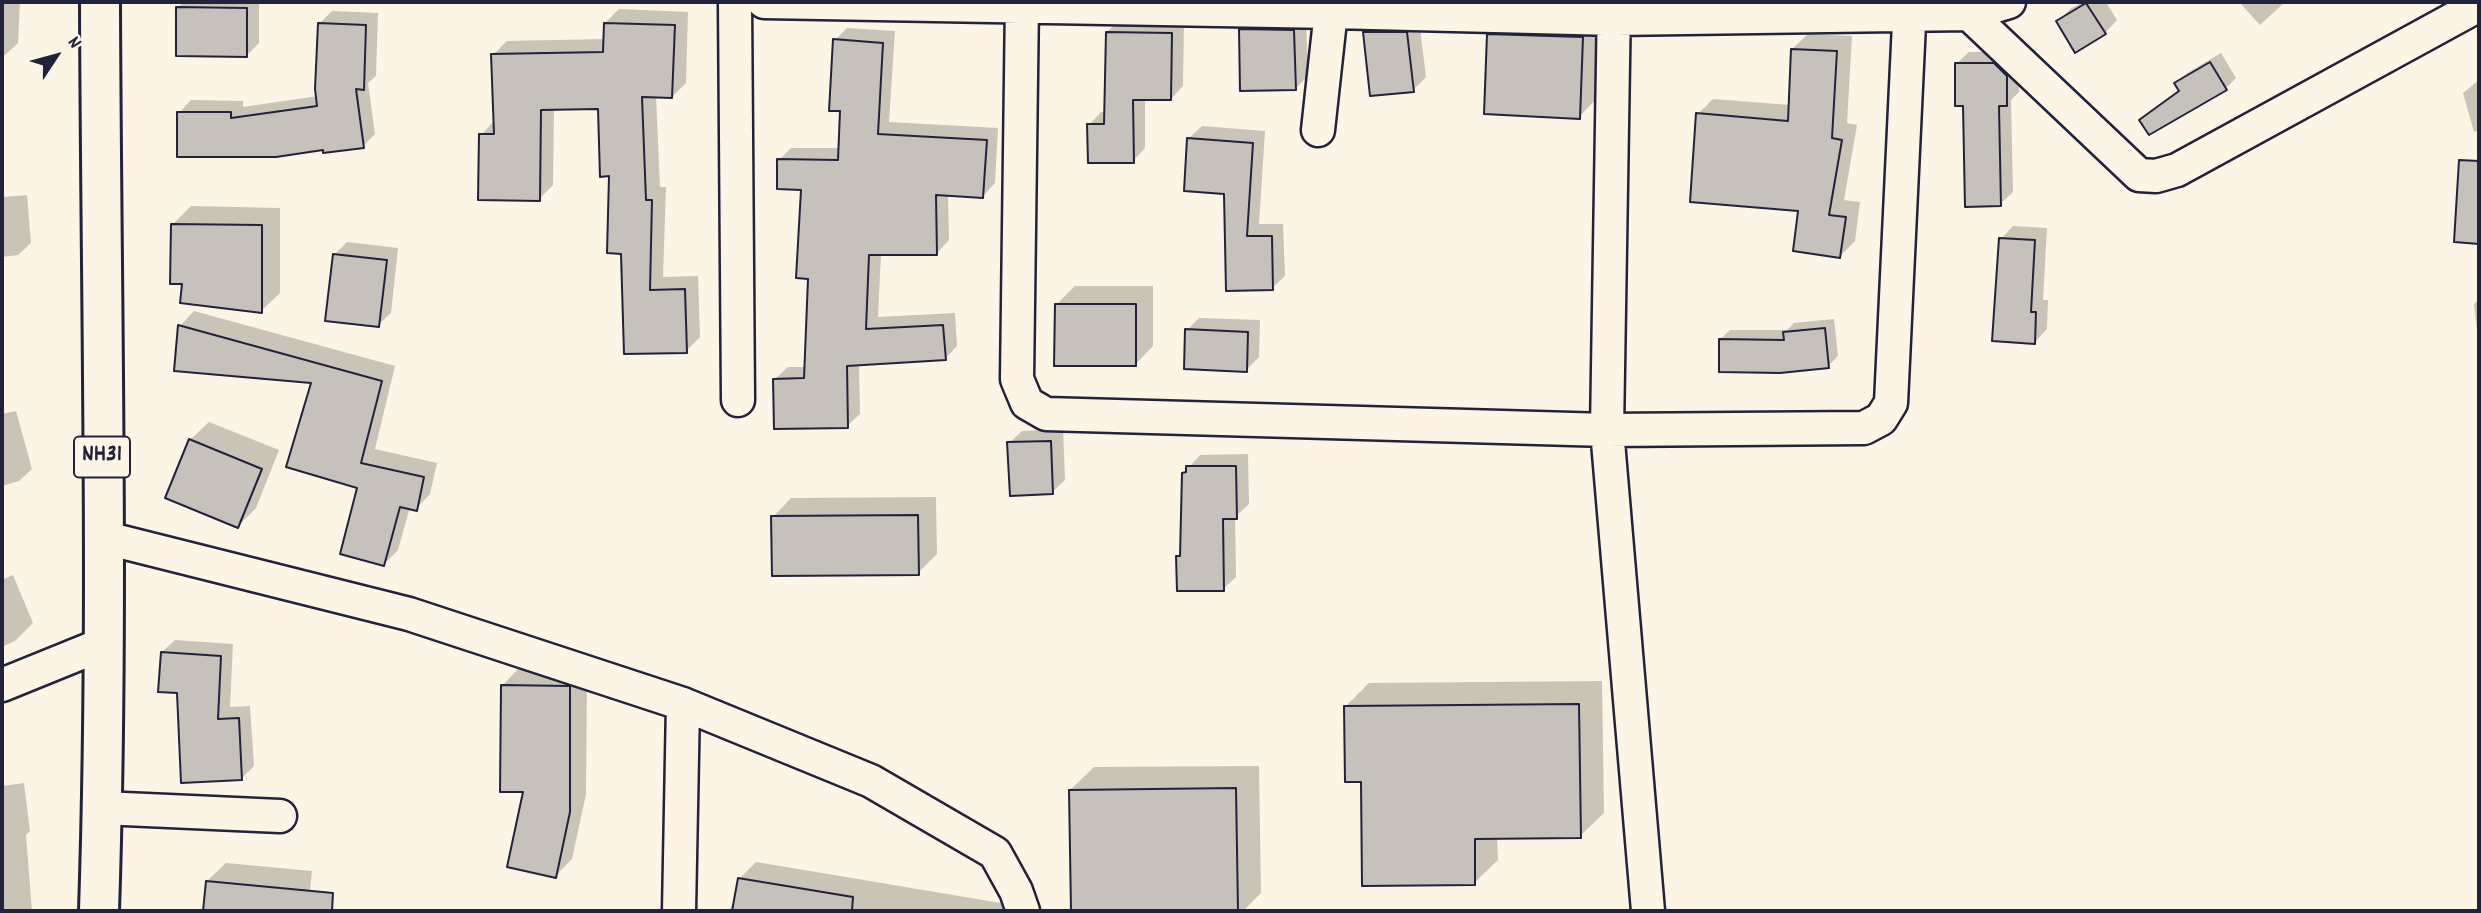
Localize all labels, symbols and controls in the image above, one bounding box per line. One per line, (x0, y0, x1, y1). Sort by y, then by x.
north arrow (21, 21, 91, 91)
text: N (60, 32, 87, 55)
road number: NH31 (74, 436, 130, 478)

